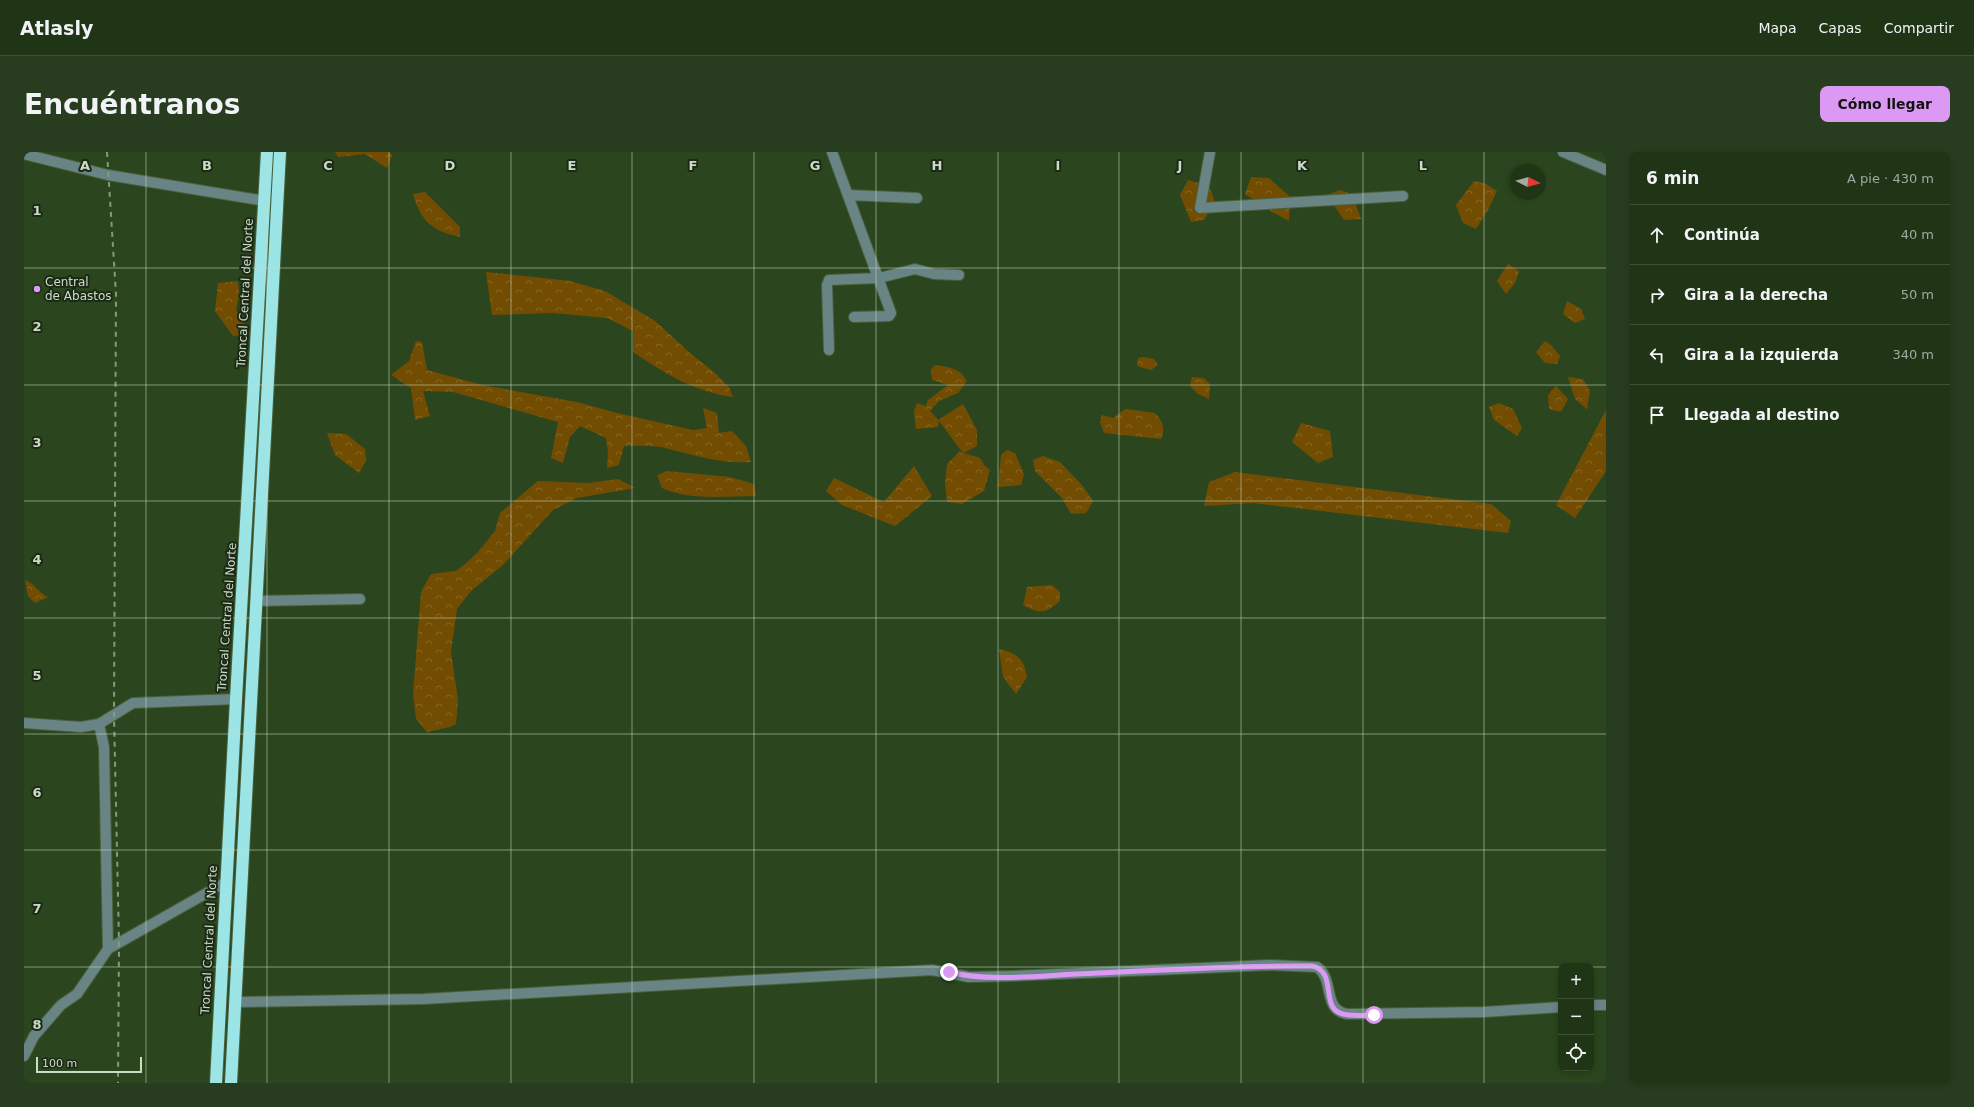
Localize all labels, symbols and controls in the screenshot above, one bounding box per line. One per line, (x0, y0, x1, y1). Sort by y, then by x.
text: Atlasly (20, 17, 93, 39)
text: Mapa (1758, 20, 1797, 36)
text: Capas (1819, 20, 1862, 36)
text: Compartir (1884, 20, 1954, 36)
button: Cómo llegar (1820, 86, 1950, 122)
text: Encuéntranos (24, 88, 240, 121)
text: A (80, 158, 90, 173)
text: B (202, 158, 212, 173)
text: C (323, 158, 333, 173)
text: D (445, 158, 456, 173)
text: E (568, 158, 576, 173)
text: F (689, 158, 697, 173)
text: G (810, 158, 820, 173)
text: H (932, 158, 942, 173)
text: I (1056, 158, 1060, 173)
text: J (1177, 158, 1182, 173)
text: K (1297, 158, 1308, 173)
text: L (1419, 158, 1427, 173)
north arrow (1510, 164, 1546, 200)
text: 6 min (1646, 168, 1699, 188)
text: A pie · 430 m (1847, 171, 1934, 186)
text: 1 (32, 203, 42, 218)
street label: Troncal Central del Norte (234, 218, 256, 369)
icon: ahead (1646, 224, 1668, 246)
text: Continúa (1684, 226, 1760, 244)
text: 40 m (1901, 227, 1934, 242)
place label: Central de Abastos (45, 275, 112, 303)
marker: Central de Abastos (32, 284, 42, 294)
icon: right (1646, 284, 1668, 306)
text: Gira a la derecha (1684, 286, 1828, 304)
text: 50 m (1901, 287, 1934, 302)
text: 2 (32, 319, 42, 334)
icon: left (1646, 344, 1668, 366)
text: Gira a la izquierda (1684, 346, 1839, 364)
text: 340 m (1892, 347, 1934, 362)
icon: arrive (1646, 404, 1668, 426)
text: Llegada al destino (1684, 406, 1839, 424)
text: 3 (32, 435, 42, 450)
street label: Troncal Central del Norte (215, 542, 239, 693)
text: 4 (32, 552, 42, 567)
text: 5 (32, 668, 42, 683)
text: 6 (32, 785, 42, 800)
street label: Troncal Central del Norte (198, 865, 220, 1016)
text: 7 (32, 901, 42, 916)
route end (940, 963, 958, 981)
map controls (1558, 963, 1594, 1071)
button: + (1558, 963, 1594, 999)
button: − (1558, 999, 1594, 1035)
route start (1365, 1006, 1383, 1024)
text: 8 (32, 1017, 42, 1032)
button: locate (1558, 1035, 1594, 1071)
scale bar (36, 1055, 142, 1074)
text: 100 m (42, 1057, 77, 1070)

